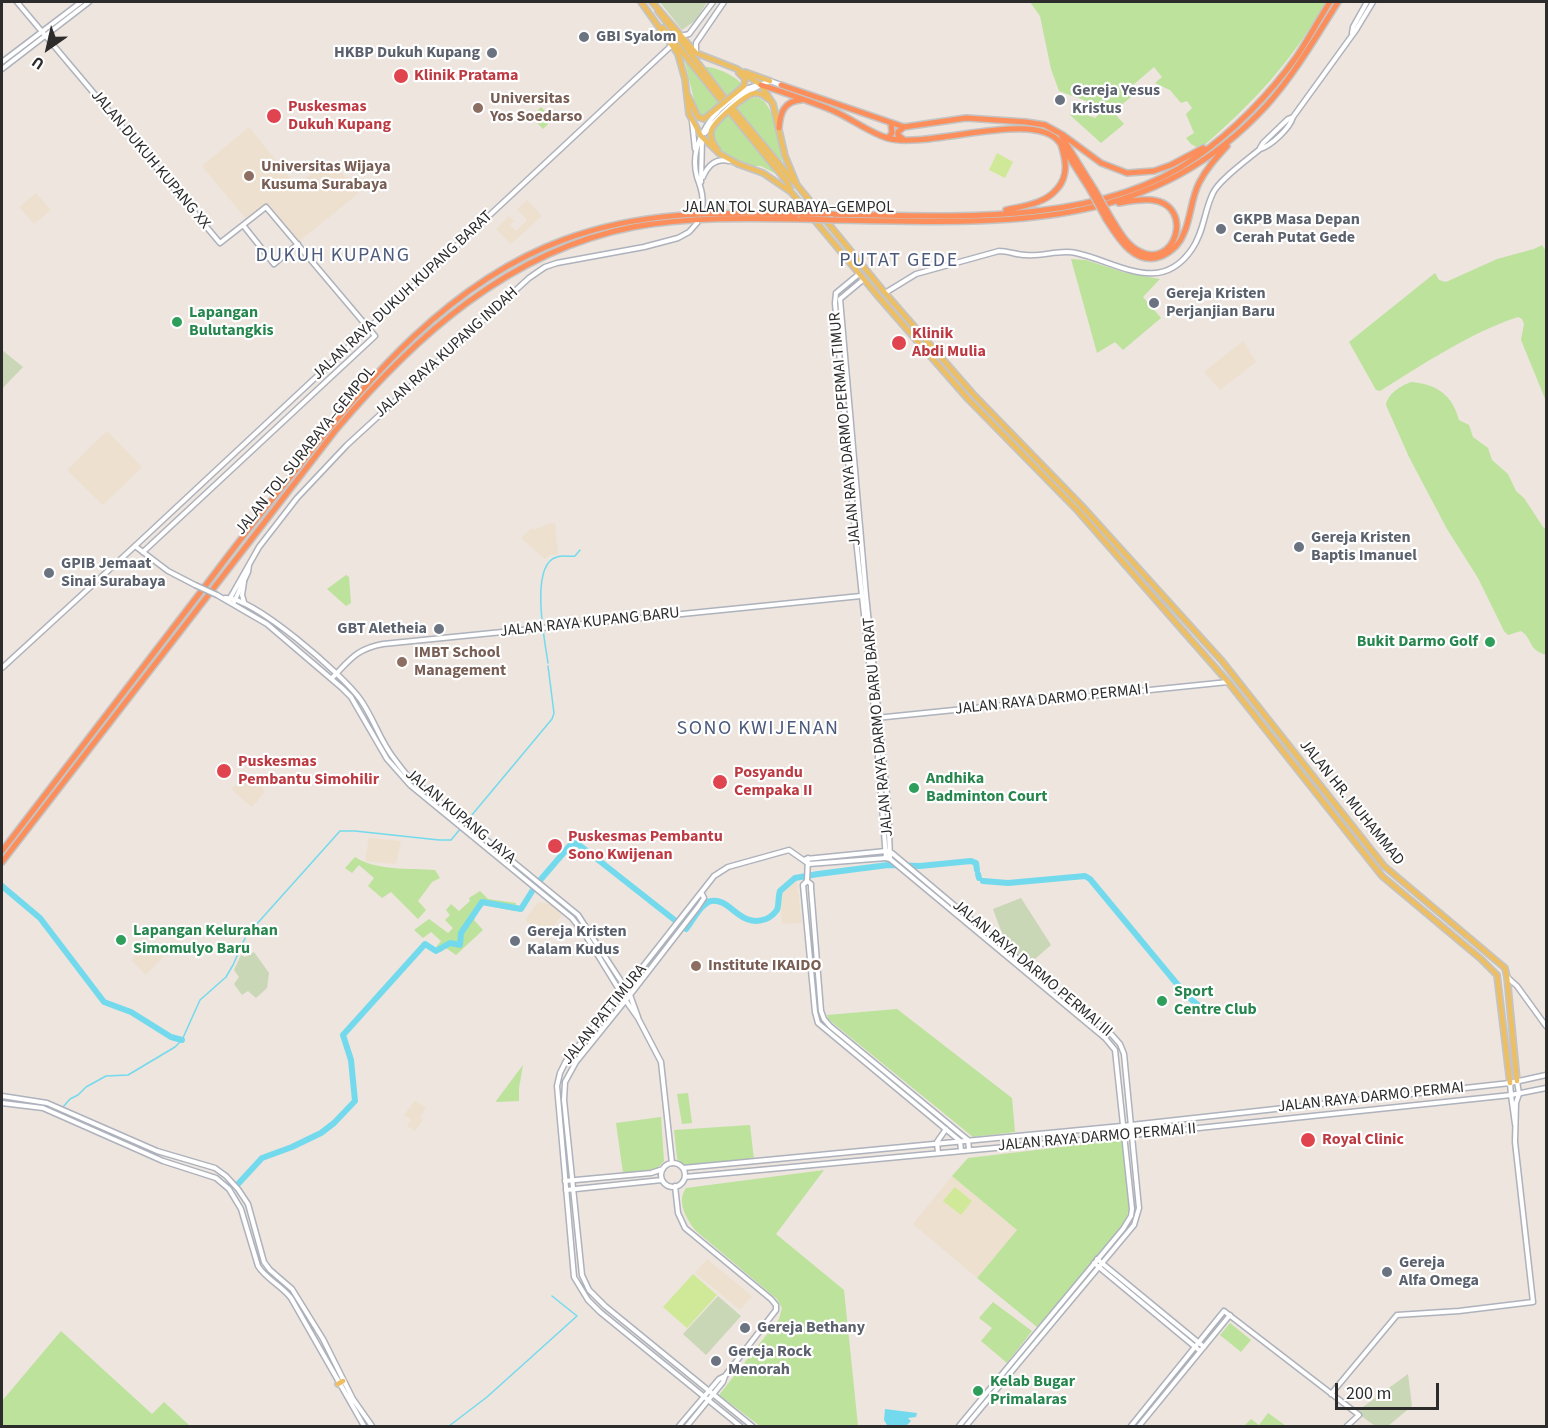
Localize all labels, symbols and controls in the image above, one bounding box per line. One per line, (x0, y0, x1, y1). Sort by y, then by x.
north arrow (18, 18, 78, 78)
place label: GBI Syalom (596, 27, 676, 47)
marker: GBI Syalom (577, 30, 591, 44)
place label: HKBP Dukuh Kupang (334, 43, 480, 63)
marker: HKBP Dukuh Kupang (485, 46, 499, 60)
text: U (27, 51, 49, 75)
place label: Klinik Pratama (414, 66, 518, 86)
marker: Klinik Pratama (392, 67, 410, 85)
place label: Gereja Yesus Kristus (1072, 81, 1160, 119)
street label: JALAN DUKUH KUPANG XX (86, 87, 214, 233)
place label: Universitas Yos Soedarso (490, 89, 582, 127)
marker: Gereja Yesus Kristus (1053, 93, 1067, 107)
place label: Puskesmas Dukuh Kupang (288, 97, 391, 135)
marker: Universitas Yos Soedarso (471, 101, 485, 115)
marker: Puskesmas Dukuh Kupang (265, 107, 283, 125)
place label: Universitas Wijaya Kusuma Surabaya (261, 157, 391, 195)
marker: Universitas Wijaya Kusuma Surabaya (242, 169, 256, 183)
street label: JALAN TOL SURABAYA–GEMPOL (682, 198, 894, 218)
street label: JALAN RAYA DUKUH KUPANG BARAT (309, 207, 497, 385)
place label: GKPB Masa Depan Cerah Putat Gede (1233, 210, 1360, 248)
marker: GKPB Masa Depan Cerah Putat Gede (1214, 222, 1228, 236)
district label: DUKUH KUPANG (255, 245, 411, 269)
district label: PUTAT GEDE (839, 250, 959, 274)
street label: JALAN RAYA KUPANG INDAH (371, 284, 523, 422)
place label: Gereja Kristen Perjanjian Baru (1166, 284, 1275, 322)
marker: Gereja Kristen Perjanjian Baru (1147, 296, 1161, 310)
place label: Lapangan Bulutangkis (189, 303, 274, 341)
street label: JALAN RAYA DARMO PERMAI TIMUR (826, 311, 866, 547)
marker: Lapangan Bulutangkis (170, 315, 184, 329)
place label: Klinik Abdi Mulia (912, 324, 986, 362)
marker: Klinik Abdi Mulia (890, 334, 908, 352)
street label: JALAN TOL SURABAYA–GEMPOL (232, 363, 380, 539)
place label: Gereja Kristen Baptis Imanuel (1311, 528, 1417, 566)
marker: Gereja Kristen Baptis Imanuel (1292, 540, 1306, 554)
place label: GPIB Jemaat Sinai Surabaya (61, 554, 166, 592)
marker: GPIB Jemaat Sinai Surabaya (42, 566, 56, 580)
street label: JALAN RAYA KUPANG BARU (499, 604, 681, 642)
street label: JALAN RAYA DARMO BARU BARAT (860, 616, 898, 838)
place label: GBT Aletheia (337, 619, 427, 639)
marker: GBT Aletheia (432, 622, 446, 636)
place label: Bukit Darmo Golf (1357, 632, 1478, 652)
marker: Bukit Darmo Golf (1483, 635, 1497, 649)
place label: IMBT School Management (414, 643, 506, 681)
marker: IMBT School Management (395, 655, 409, 669)
street label: JALAN RAYA DARMO PERMAI I (954, 680, 1150, 720)
district label: SONO KWIJENAN (677, 718, 839, 742)
street label: JALAN HR. MUHAMMAD (1294, 736, 1408, 870)
place label: Puskesmas Pembantu Simohilir (238, 752, 379, 790)
marker: Puskesmas Pembantu Simohilir (215, 762, 233, 780)
place label: Posyandu Cempaka II (734, 763, 813, 801)
street label: JALAN KUPANG JAYA (401, 765, 519, 869)
place label: Andhika Badminton Court (926, 769, 1047, 807)
marker: Posyandu Cempaka II (711, 773, 729, 791)
marker: Andhika Badminton Court (907, 781, 921, 795)
place label: Puskesmas Pembantu Sono Kwijenan (568, 827, 723, 865)
marker: Puskesmas Pembantu Sono Kwijenan (546, 837, 564, 855)
street label: JALAN RAYA DARMO PERMAI III (948, 896, 1116, 1042)
place label: Lapangan Kelurahan Simomulyo Baru (133, 921, 278, 959)
place label: Gereja Kristen Kalam Kudus (527, 922, 627, 960)
marker: Lapangan Kelurahan Simomulyo Baru (114, 933, 128, 947)
marker: Gereja Kristen Kalam Kudus (508, 934, 522, 948)
place label: Institute IKAIDO (708, 956, 821, 976)
marker: Institute IKAIDO (689, 959, 703, 973)
street label: JALAN PATTIMURA (559, 961, 651, 1069)
place label: Sport Centre Club (1174, 982, 1257, 1020)
marker: Sport Centre Club (1155, 994, 1169, 1008)
street label: JALAN RAYA DARMO PERMAI (1277, 1079, 1465, 1117)
street label: JALAN RAYA DARMO PERMAI II (997, 1120, 1197, 1156)
place label: Royal Clinic (1322, 1130, 1404, 1150)
marker: Royal Clinic (1299, 1131, 1317, 1149)
place label: Gereja Alfa Omega (1399, 1253, 1479, 1291)
marker: Gereja Alfa Omega (1380, 1265, 1394, 1279)
place label: Gereja Bethany (757, 1318, 865, 1338)
marker: Gereja Bethany (738, 1321, 752, 1335)
place label: Gereja Rock Menorah (728, 1342, 812, 1380)
marker: Gereja Rock Menorah (709, 1354, 723, 1368)
scale bar (1338, 1371, 1442, 1409)
place label: Kelab Bugar Primalaras (990, 1372, 1075, 1410)
text: 200 m (1346, 1381, 1391, 1406)
marker: Kelab Bugar Primalaras (971, 1384, 985, 1398)

